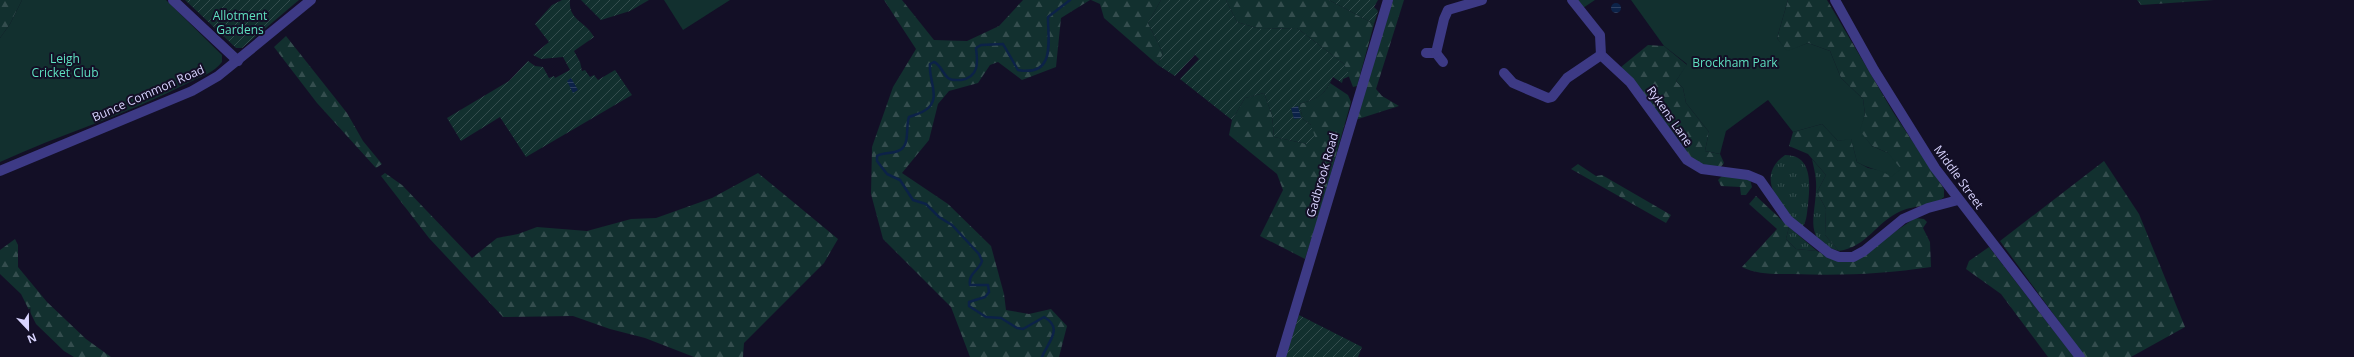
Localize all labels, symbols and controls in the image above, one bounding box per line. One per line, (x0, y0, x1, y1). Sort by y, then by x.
park label: Allotment Gardens (213, 7, 267, 38)
park label: Leigh Cricket Club (32, 50, 98, 81)
park label: Brockham Park (1692, 54, 1778, 71)
street label: Bunce Common Road (89, 61, 207, 125)
street label: Rykens Lane (1643, 83, 1697, 150)
street label: Gadbrook Road (1302, 131, 1342, 219)
street label: Middle Street (1930, 142, 1988, 212)
north arrow (8, 309, 48, 349)
text: N (25, 330, 39, 347)

